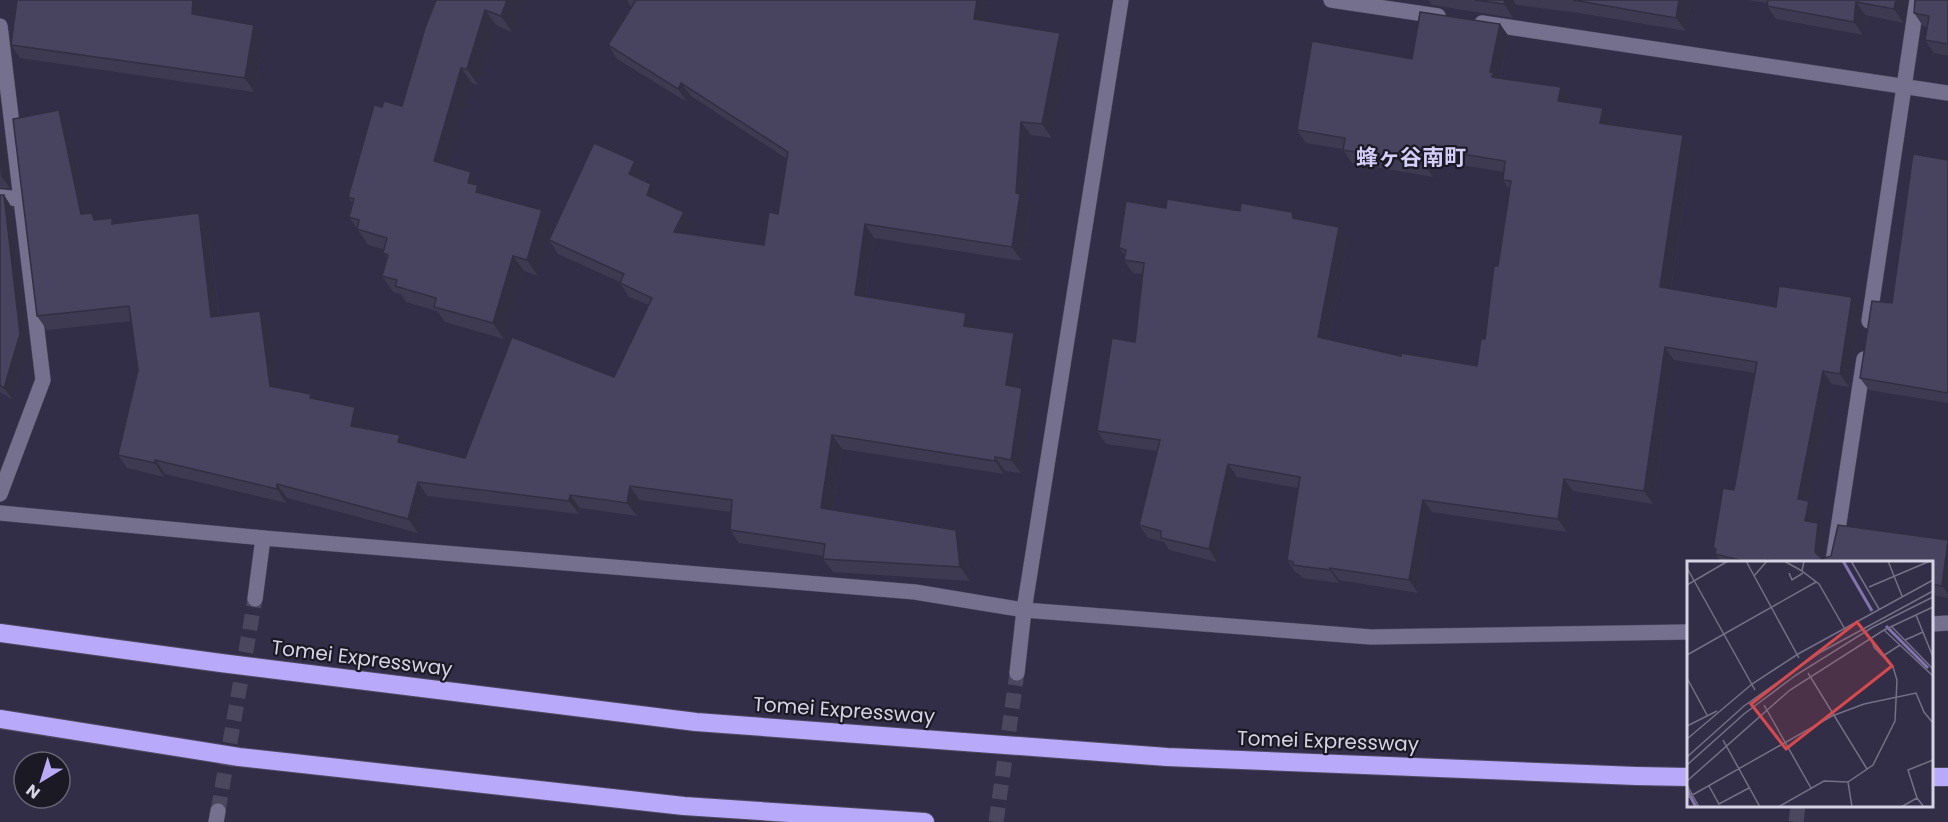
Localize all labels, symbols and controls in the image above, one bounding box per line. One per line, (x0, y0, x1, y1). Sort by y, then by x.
district label: 蜂ヶ谷南町 (1356, 142, 1466, 173)
inset map (1687, 561, 1933, 807)
street label: Tomei Expressway (270, 633, 454, 683)
street label: Tomei Expressway (752, 690, 936, 730)
street label: Tomei Expressway (1236, 724, 1420, 758)
north arrow (12, 750, 72, 810)
text: N (21, 779, 45, 804)

